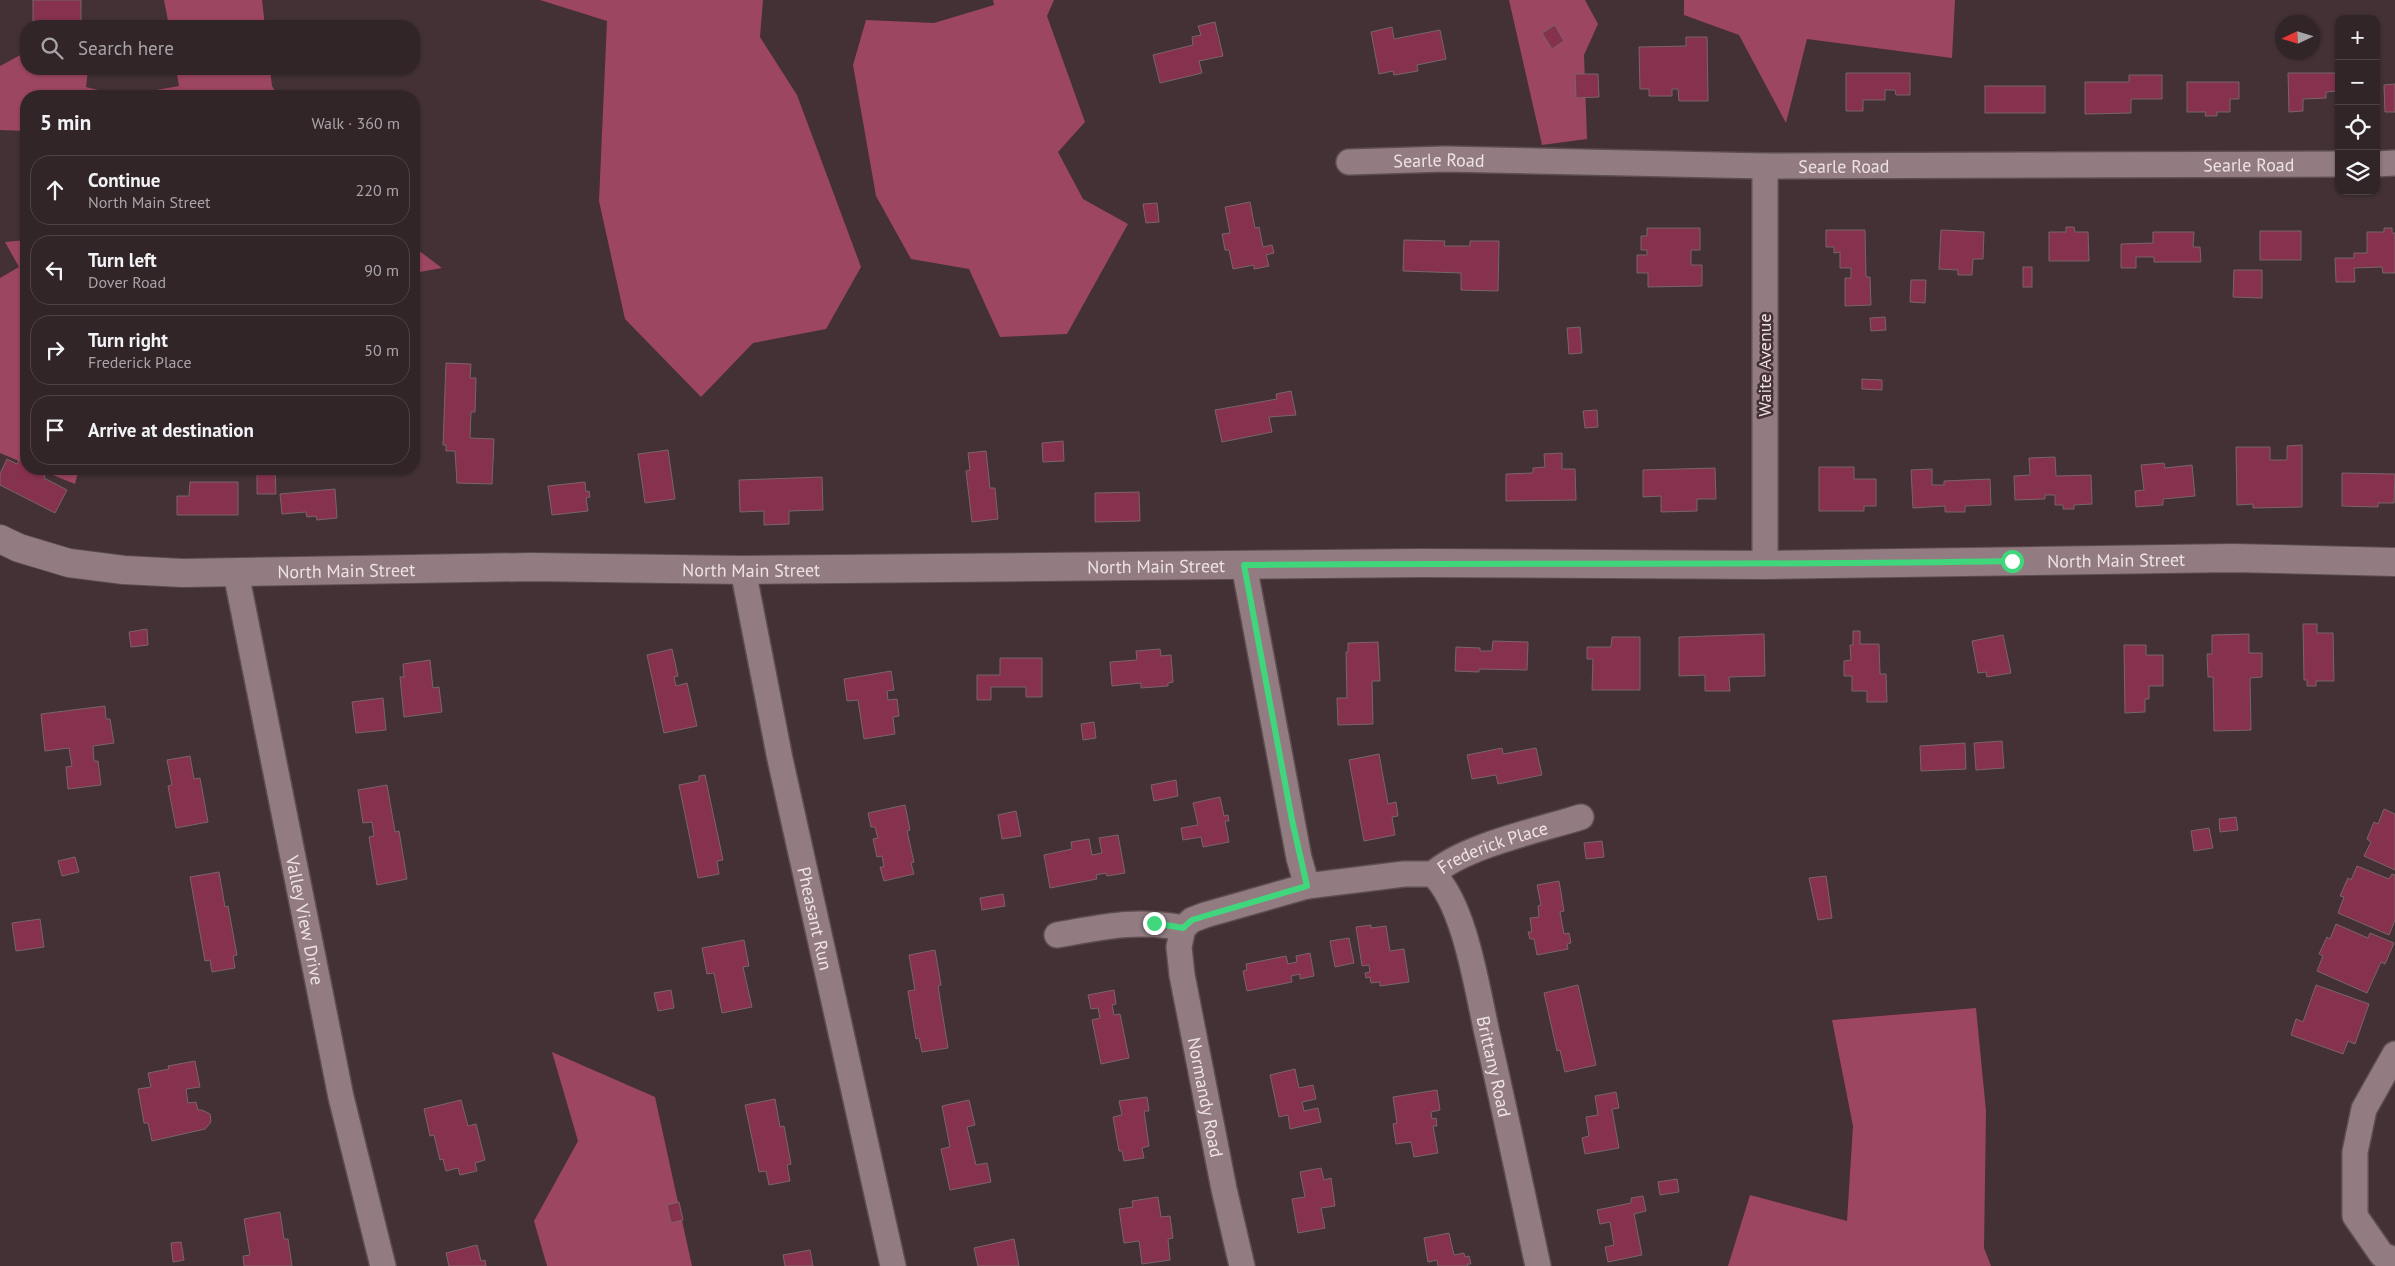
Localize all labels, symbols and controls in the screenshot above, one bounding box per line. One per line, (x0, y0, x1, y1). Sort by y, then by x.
north arrow (2275, 15, 2320, 60)
map controls (2335, 15, 2380, 195)
button: + (2335, 15, 2380, 60)
search box (20, 20, 420, 75)
icon: search (38, 34, 66, 62)
text: Search here (78, 36, 174, 60)
button: − (2335, 60, 2380, 105)
button: locate (2335, 105, 2380, 150)
text: 5 min (40, 109, 91, 136)
text: Walk · 360 m (311, 113, 400, 133)
street label: Searle Road (1393, 147, 1485, 172)
button: layers (2335, 150, 2380, 195)
street label: Searle Road (2203, 153, 2294, 176)
street label: Searle Road (1798, 154, 1889, 177)
text: Continue (88, 168, 160, 192)
icon: ahead (41, 176, 69, 204)
text: 220 m (356, 180, 399, 200)
text: North Main Street (88, 192, 210, 212)
text: Turn left (88, 248, 157, 272)
icon: left (41, 256, 69, 284)
text: 90 m (364, 260, 399, 280)
text: Dover Road (88, 272, 166, 292)
street label: Waite Avenue (1753, 313, 1776, 417)
text: Turn right (88, 328, 168, 352)
icon: right (41, 336, 69, 364)
text: 50 m (364, 340, 399, 360)
text: Frederick Place (88, 352, 192, 372)
icon: arrive (41, 416, 69, 444)
text: Arrive at destination (88, 418, 254, 442)
street label: North Main Street (2047, 547, 2185, 572)
route start (2001, 550, 2024, 573)
street label: North Main Street (1087, 554, 1225, 578)
street label: North Main Street (277, 557, 415, 583)
street label: North Main Street (682, 558, 820, 582)
street label: Frederick Place (1433, 816, 1550, 878)
street label: Valley View Drive (281, 852, 330, 987)
street label: Pheasant Run (793, 865, 838, 972)
route end (1143, 912, 1166, 935)
street label: Brittany Road (1472, 1014, 1517, 1119)
street label: Normandy Road (1183, 1035, 1229, 1159)

